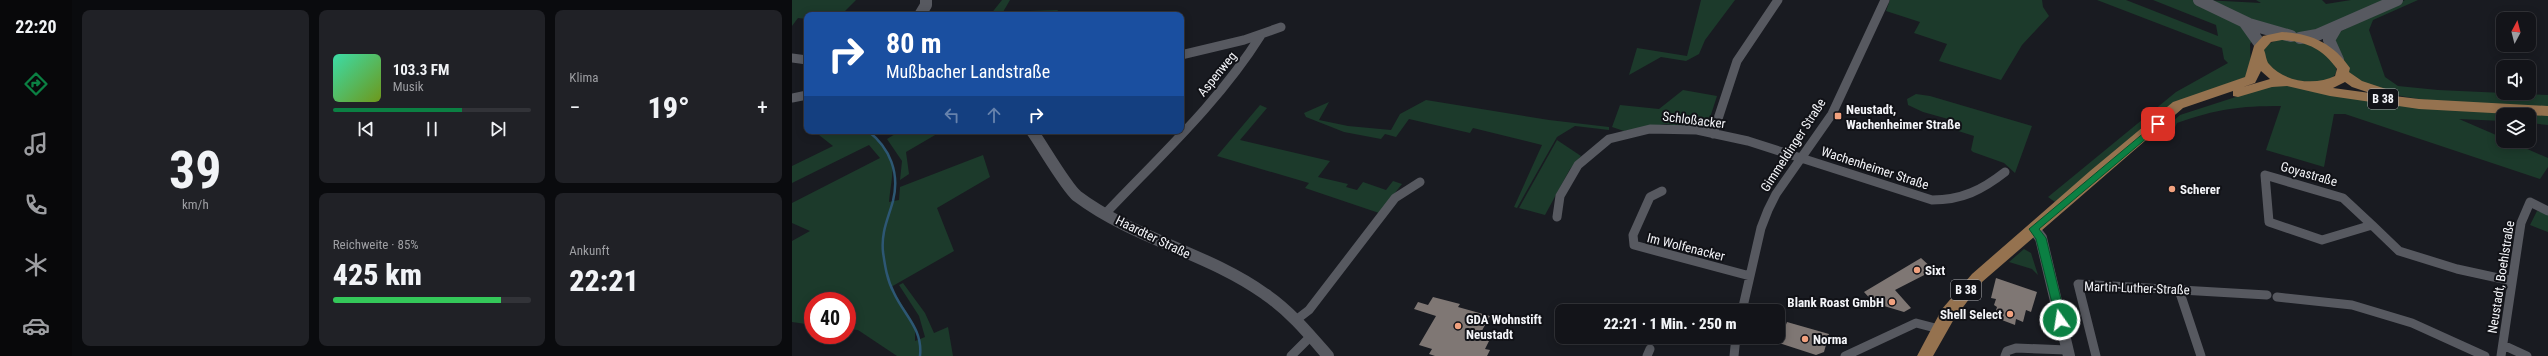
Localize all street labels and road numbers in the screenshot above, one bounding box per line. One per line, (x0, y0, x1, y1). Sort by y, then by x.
street label: Aspenweg (1194, 49, 1240, 99)
road number: B 38 (2368, 89, 2398, 109)
street label: Gimmeldinger Straße (1757, 96, 1829, 194)
street label: Schloßacker (1662, 109, 1726, 131)
street label: Wachenheimer Straße (1819, 144, 1931, 192)
street label: Goyastraße (2279, 159, 2339, 189)
street label: Haardter Straße (1113, 212, 1193, 262)
street label: Neustadt, Boehlstraße (2485, 220, 2517, 334)
street label: Im Wolfenacker (1646, 230, 1726, 264)
street label: Martin-Luther-Straße (2084, 279, 2190, 297)
road number: B 38 (1951, 280, 1981, 300)

